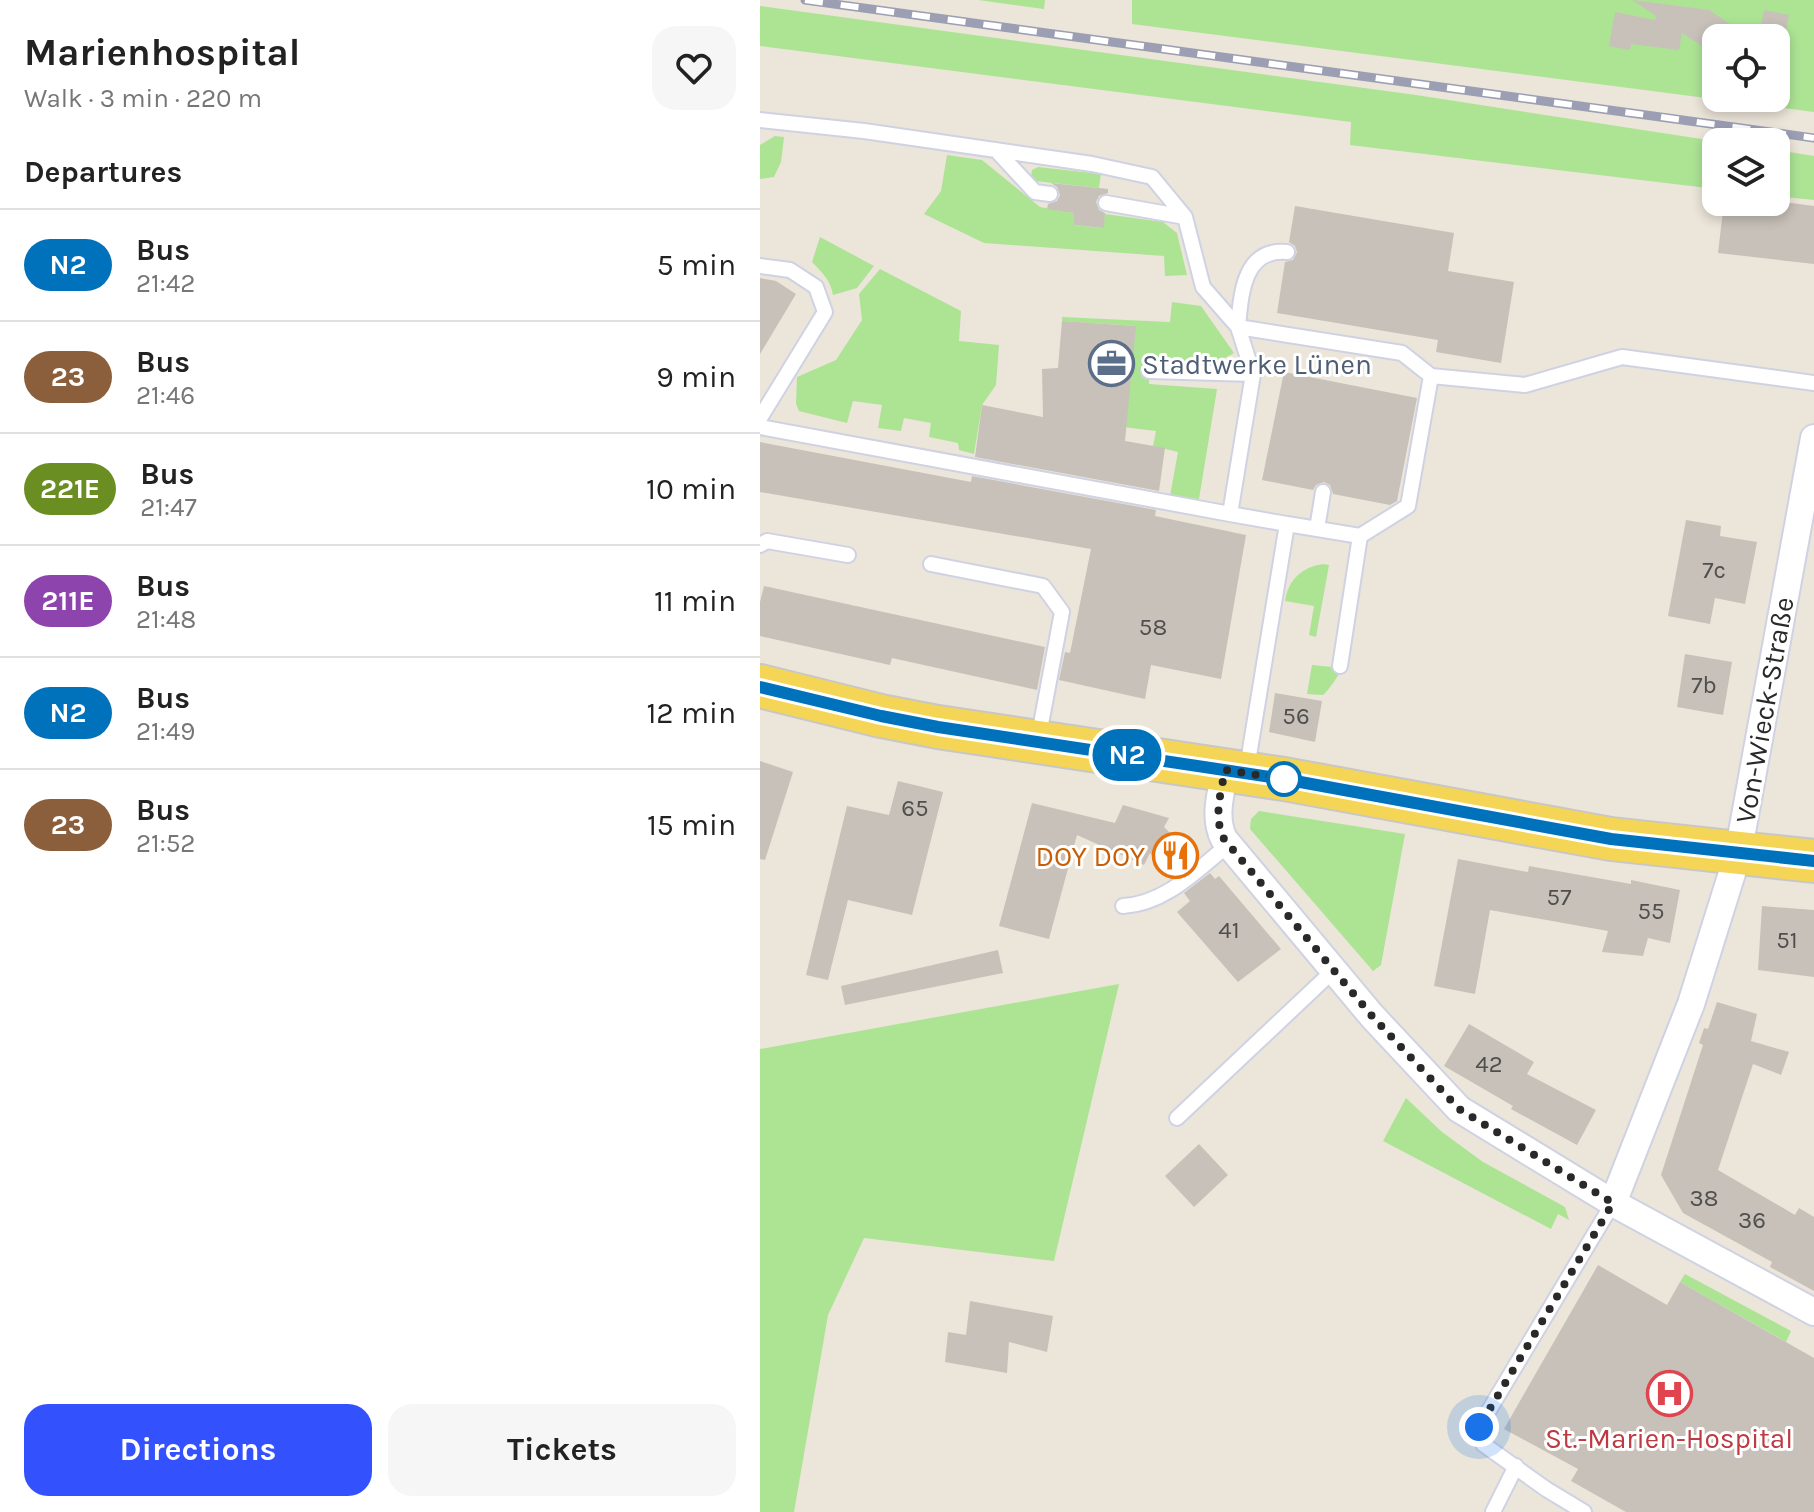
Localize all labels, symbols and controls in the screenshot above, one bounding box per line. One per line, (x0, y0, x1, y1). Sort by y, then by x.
map controls (1702, 24, 1790, 216)
button: locate (1702, 24, 1790, 112)
button: heart (652, 26, 736, 110)
text: Marienhospital (24, 30, 300, 75)
text: Walk · 3 min · 220 m (24, 83, 262, 114)
button: layers (1702, 128, 1790, 216)
text: Departures (24, 154, 182, 190)
text: Bus (136, 232, 190, 268)
text: 5 min (657, 247, 736, 283)
text: N2 (49, 248, 87, 281)
text: 21:42 (136, 268, 195, 299)
office icon: Stadtwerke Lünen (1087, 340, 1135, 388)
text: Bus (136, 344, 190, 380)
place label: Stadtwerke Lünen (1142, 348, 1372, 381)
text: 9 min (656, 359, 736, 395)
text: 23 (51, 360, 85, 393)
text: 21:46 (136, 380, 195, 411)
text: Bus (140, 456, 194, 492)
text: 10 min (646, 471, 736, 507)
text: 221E (40, 472, 100, 505)
text: 21:47 (140, 492, 197, 523)
house number: 7c (1702, 556, 1726, 584)
text: Bus (136, 568, 190, 604)
text: 11 min (654, 583, 736, 619)
text: 211E (41, 584, 95, 617)
street label: Von-Wieck-Straße (1728, 594, 1801, 826)
text: 21:48 (136, 604, 196, 635)
house number: 58 (1139, 613, 1167, 641)
house number: 7b (1691, 671, 1717, 699)
text: Bus (136, 680, 190, 716)
text: 12 min (646, 695, 736, 731)
text: N2 (49, 696, 87, 729)
house number: 56 (1282, 702, 1310, 730)
text: 21:49 (136, 716, 195, 747)
line badge: N2 (1091, 729, 1163, 781)
text: N2 (1108, 738, 1146, 771)
unlabelled marker (1267, 762, 1301, 796)
text: Bus (136, 792, 190, 828)
house number: 65 (901, 794, 929, 822)
text: 15 min (647, 807, 736, 843)
text: 23 (51, 808, 85, 841)
text: 21:52 (136, 828, 195, 859)
restaurant icon: DOY DOY (1152, 832, 1200, 880)
place label: DOY DOY (1035, 840, 1146, 873)
house number: 57 (1547, 883, 1571, 911)
house number: 55 (1637, 897, 1665, 925)
house number: 41 (1218, 916, 1240, 944)
house number: 51 (1776, 926, 1798, 954)
house number: 42 (1475, 1050, 1503, 1078)
house number: 38 (1690, 1184, 1718, 1212)
house number: 36 (1738, 1206, 1766, 1234)
hospital icon: St.-Marien-Hospital (1645, 1369, 1693, 1417)
button: Directions (24, 1404, 372, 1496)
button: Tickets (388, 1404, 736, 1496)
your location (1459, 1407, 1499, 1447)
place label: St.-Marien-Hospital (1545, 1422, 1793, 1455)

